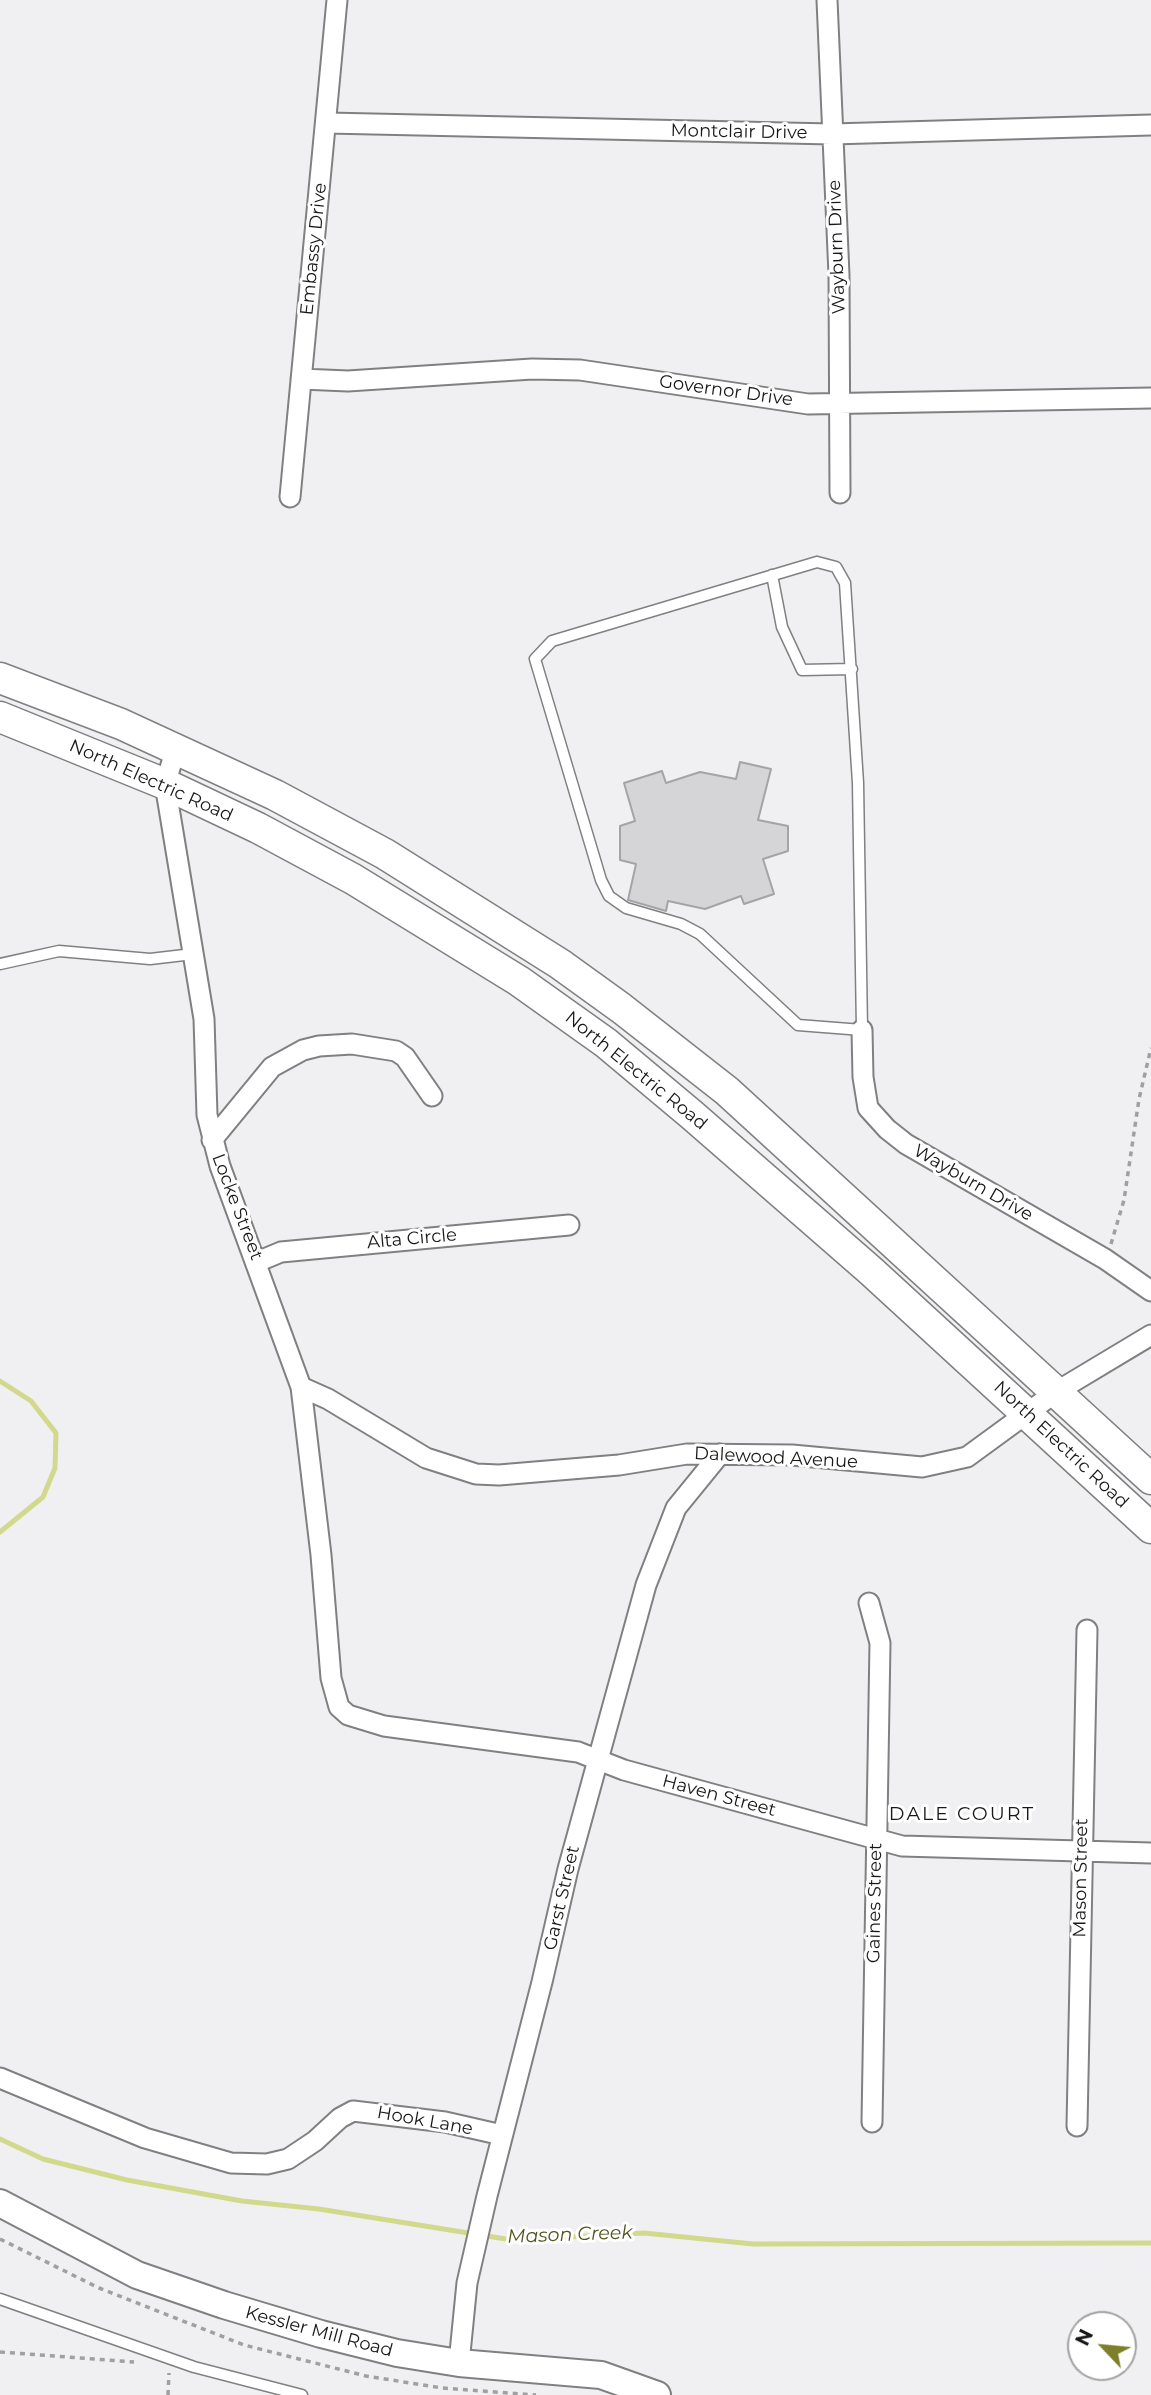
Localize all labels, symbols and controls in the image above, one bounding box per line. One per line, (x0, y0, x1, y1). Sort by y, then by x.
street label: Montclair Drive (670, 120, 808, 144)
street label: Wayburn Drive (824, 179, 850, 315)
street label: Embassy Drive (296, 182, 332, 316)
street label: Governor Drive (658, 371, 794, 411)
street label: North Electric Road (66, 735, 236, 827)
street label: North Electric Road (561, 1007, 711, 1135)
street label: Wayburn Drive (909, 1140, 1037, 1226)
street label: Locke Street (207, 1151, 267, 1263)
street label: Alta Circle (366, 1224, 458, 1254)
street label: North Electric Road (989, 1377, 1133, 1513)
street label: Dalewood Avenue (694, 1443, 858, 1473)
street label: Haven Street (660, 1770, 778, 1822)
district label: DALE COURT (890, 1803, 1034, 1825)
street label: Mason Street (1069, 1818, 1093, 1938)
street label: Garst Street (539, 1843, 585, 1953)
street label: Gaines Street (863, 1843, 887, 1963)
street label: Hook Lane (375, 2102, 475, 2140)
water label: Mason Creek (507, 2221, 633, 2249)
street label: Kessler Mill Road (243, 2302, 395, 2362)
north arrow (1067, 2311, 1137, 2381)
text: N (1071, 2326, 1098, 2349)

